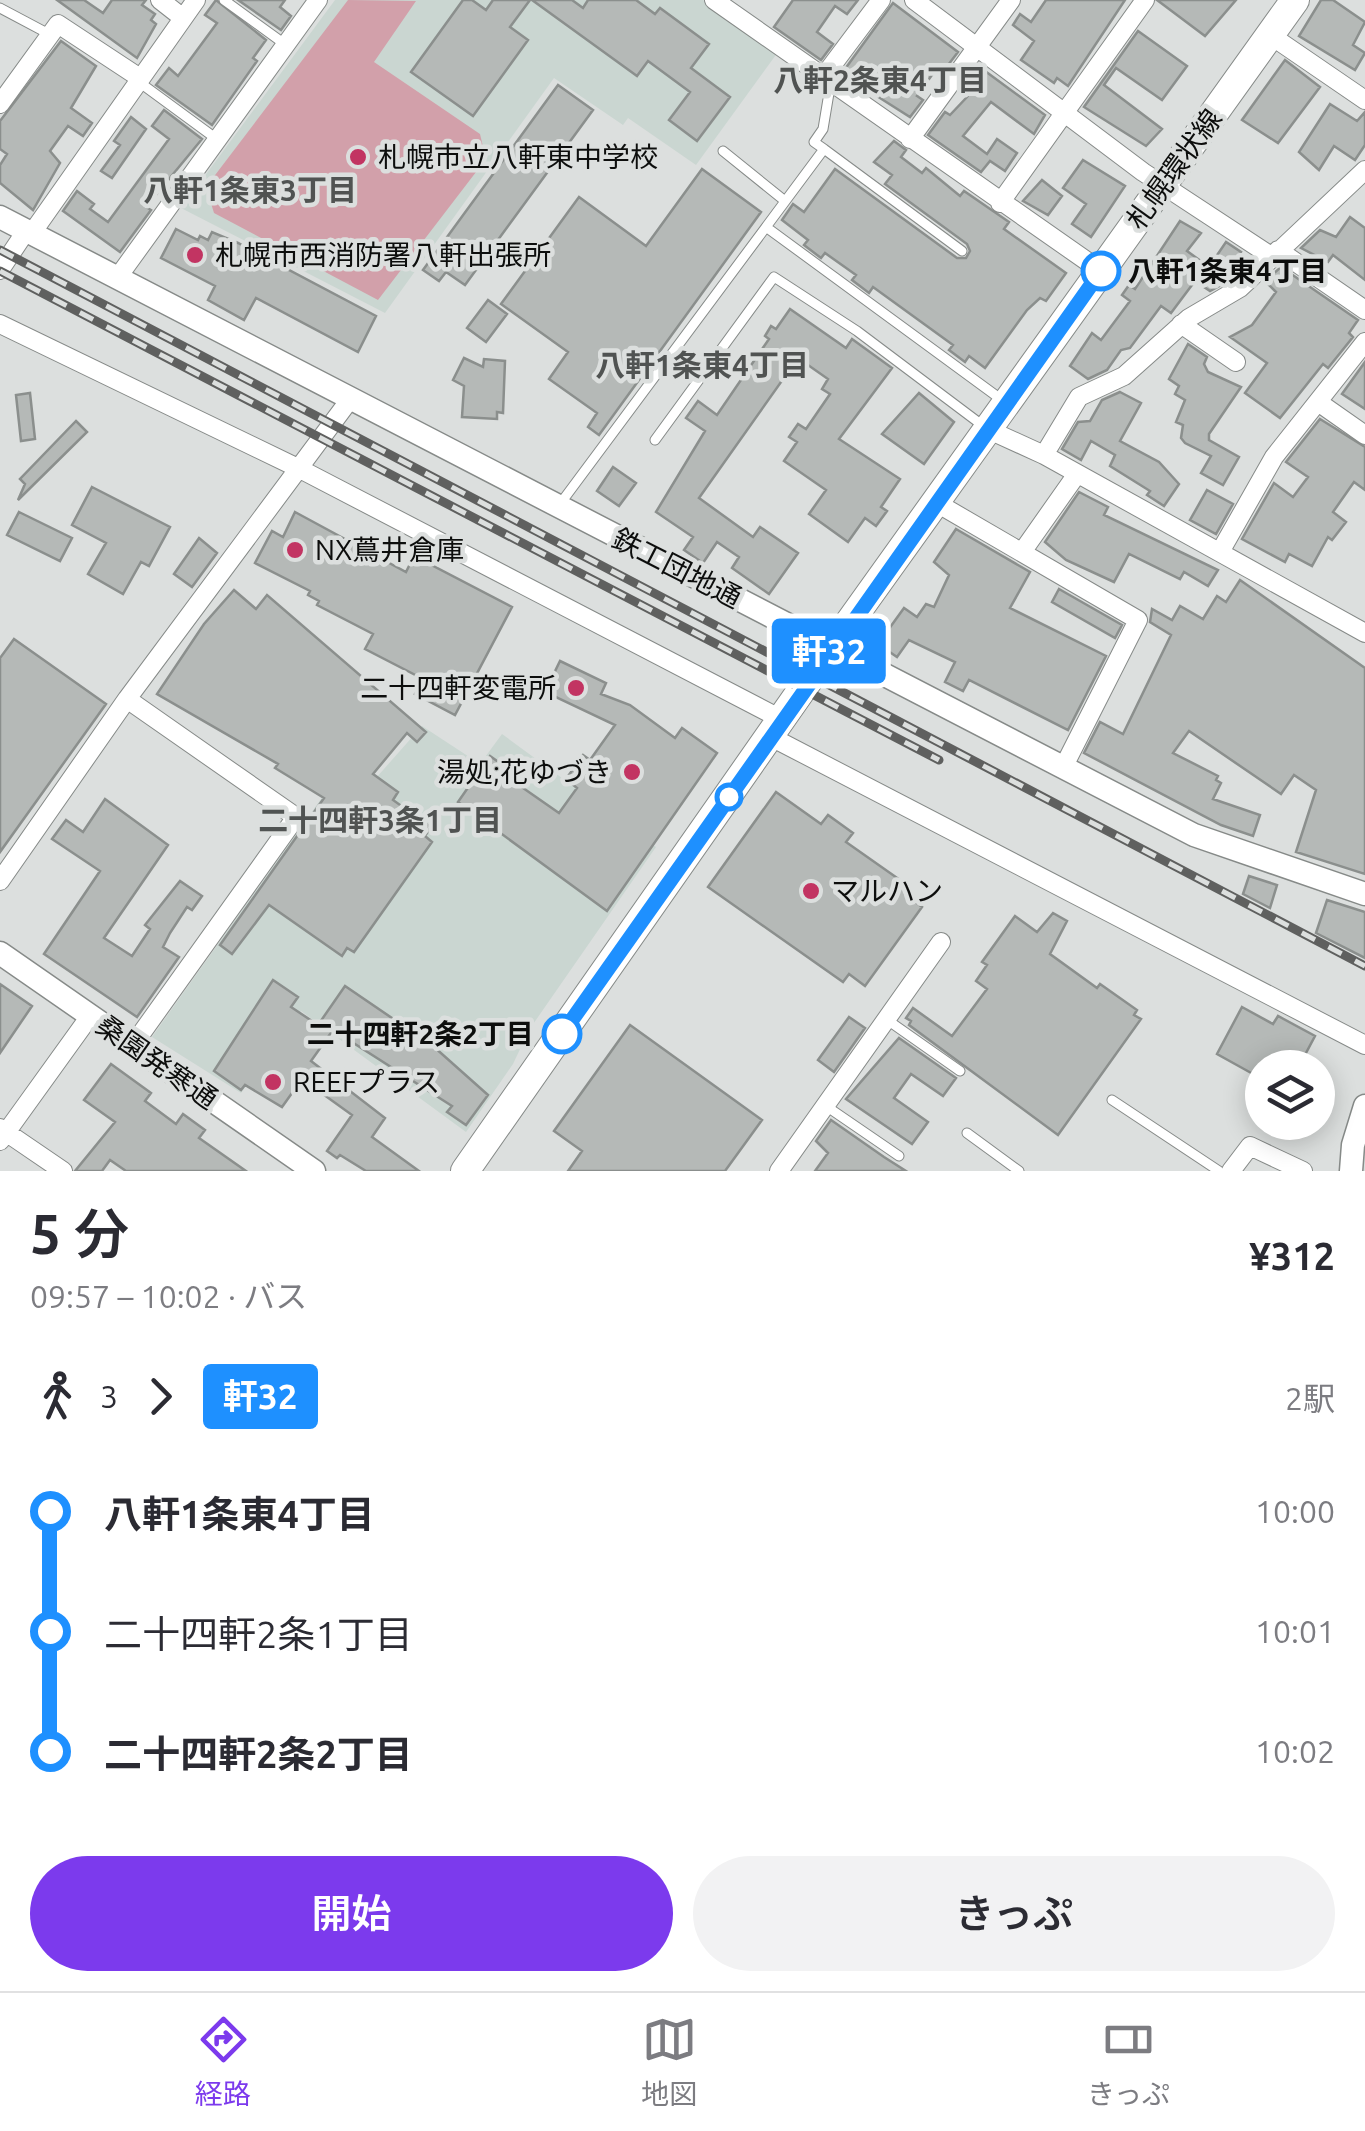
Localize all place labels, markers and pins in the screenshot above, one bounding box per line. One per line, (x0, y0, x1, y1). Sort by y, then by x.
place label: 札幌市立八軒東中学校 (378, 141, 658, 172)
marker: 札幌市立八軒東中学校 (347, 146, 369, 168)
place label: 札幌市西消防署八軒出張所 (215, 239, 551, 270)
marker: 札幌市西消防署八軒出張所 (184, 244, 206, 266)
marker: 八軒1条東4丁目 (1082, 252, 1120, 290)
place label: 八軒1条東4丁目 (1128, 255, 1328, 286)
place label: NX蔦井倉庫 (315, 534, 464, 565)
marker: NX蔦井倉庫 (284, 539, 306, 561)
place label: 二十四軒変電所 (360, 672, 556, 703)
marker: 二十四軒変電所 (565, 677, 587, 699)
place label: 湯処;花ゆづき (437, 756, 612, 787)
marker: 湯処;花ゆづき (621, 761, 643, 783)
unlabelled marker (716, 784, 742, 810)
place label: マルハン (831, 875, 943, 906)
marker: マルハン (800, 880, 822, 902)
marker: 二十四軒2条2丁目 (543, 1015, 581, 1053)
place label: 二十四軒2条2丁目 (306, 1018, 534, 1049)
place label: REEFプラス (293, 1066, 440, 1097)
marker: REEFプラス (262, 1071, 284, 1093)

